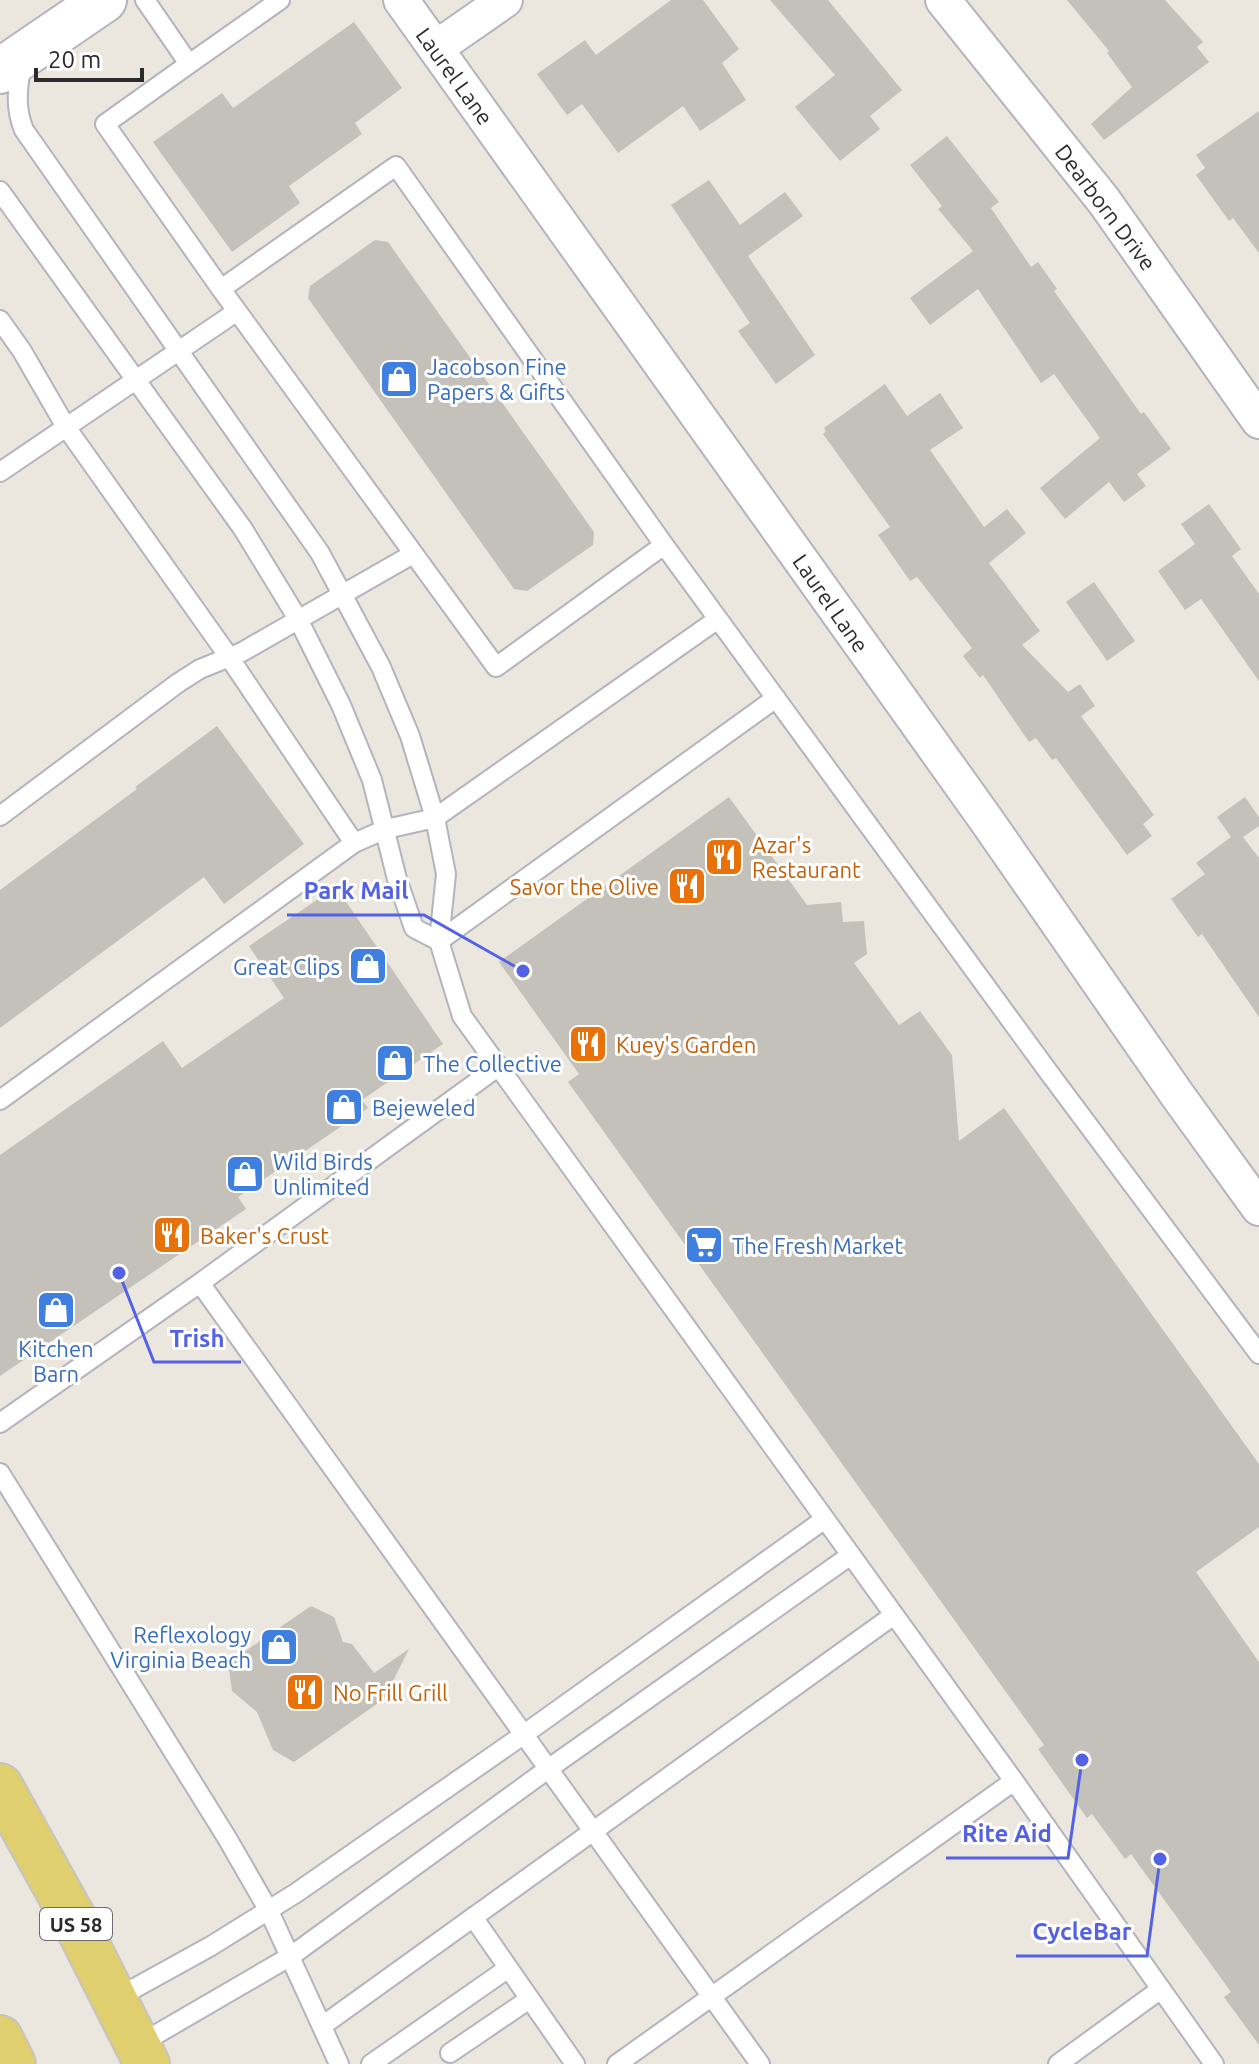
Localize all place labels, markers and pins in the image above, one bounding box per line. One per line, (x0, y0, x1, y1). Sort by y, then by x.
place label: Jacobson Fine Papers & Gifts (427, 354, 567, 404)
shop icon: Jacobson Fine Papers & Gifts (378, 358, 420, 400)
place label: Azar's Restaurant (752, 832, 861, 882)
restaurant icon: Azar's Restaurant (703, 836, 745, 878)
restaurant icon: Savor the Olive (666, 865, 708, 907)
callout: Park Mail (287, 867, 424, 915)
place label: Savor the Olive (510, 874, 659, 899)
shop icon: Great Clips (347, 945, 389, 987)
place label: Great Clips (233, 954, 340, 979)
restaurant icon: Kuey's Garden (567, 1023, 609, 1065)
place label: Kuey's Garden (616, 1032, 756, 1057)
shop icon: The Collective (374, 1042, 416, 1084)
place label: The Collective (423, 1051, 562, 1076)
shop icon: Bejeweled (323, 1086, 365, 1128)
place label: Bejeweled (372, 1095, 476, 1120)
place label: Wild Birds Unlimited (273, 1149, 373, 1199)
shop icon: Wild Birds Unlimited (224, 1153, 266, 1195)
restaurant icon: Baker's Crust (151, 1214, 193, 1256)
place label: Baker's Crust (200, 1223, 329, 1248)
supermarket icon: The Fresh Market (683, 1224, 725, 1266)
place label: The Fresh Market (732, 1233, 903, 1258)
shop icon: Kitchen Barn (35, 1289, 77, 1331)
callout: Trish (154, 1314, 241, 1362)
place label: Kitchen Barn (18, 1336, 94, 1386)
place label: Reflexology Virginia Beach (110, 1622, 251, 1672)
shop icon: Reflexology Virginia Beach (258, 1626, 300, 1668)
restaurant icon: No Frill Grill (284, 1671, 326, 1713)
place label: No Frill Grill (333, 1680, 448, 1705)
callout: Rite Aid (946, 1810, 1068, 1858)
callout: CycleBar (1016, 1908, 1147, 1956)

